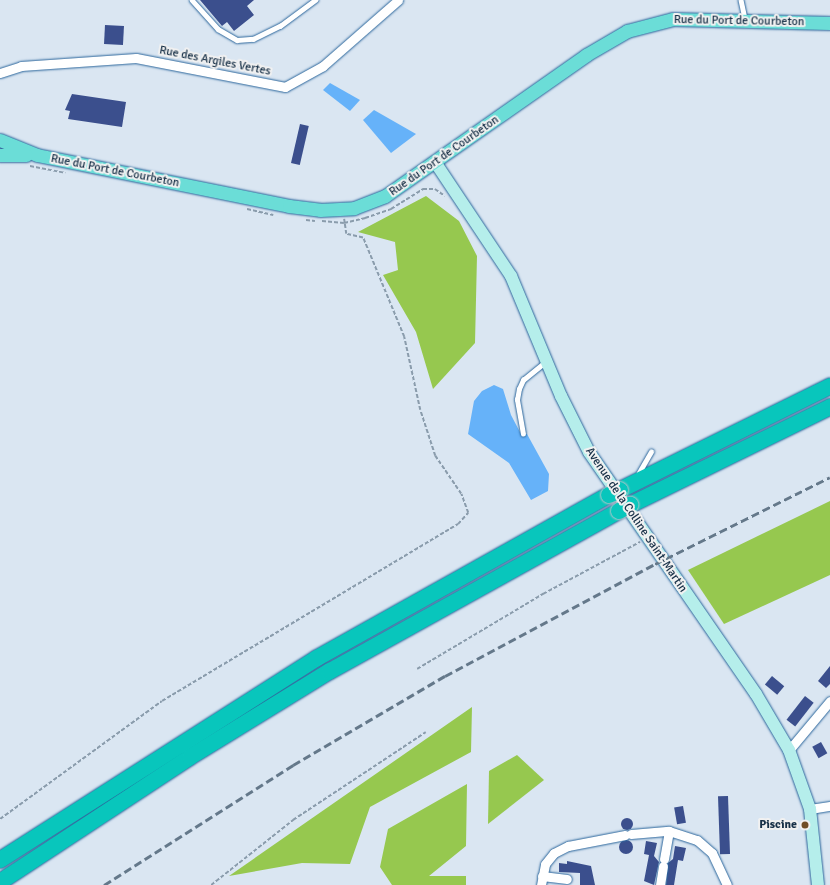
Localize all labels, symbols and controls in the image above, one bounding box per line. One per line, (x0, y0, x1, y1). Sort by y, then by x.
street label: Rue du Port de Courbeton (674, 13, 804, 29)
street label: Rue des Argiles Vertes (158, 43, 272, 79)
street label: Rue du Port de Courbeton (386, 113, 502, 199)
street label: Rue du Port de Courbeton (50, 151, 180, 191)
street label: Avenue de la Colline Saint-Martin (582, 445, 690, 595)
place label: Piscine (759, 818, 797, 832)
marker: Piscine (800, 820, 810, 830)

